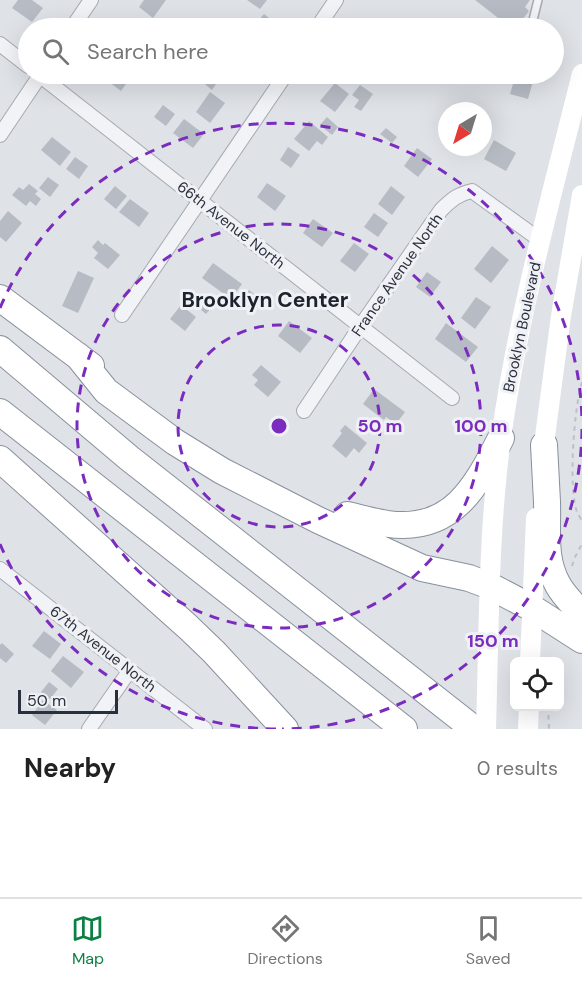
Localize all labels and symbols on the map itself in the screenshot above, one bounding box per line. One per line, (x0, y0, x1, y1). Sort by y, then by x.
north arrow (438, 102, 492, 156)
street label: 66th Avenue North (173, 177, 289, 273)
street label: France Avenue North (347, 210, 447, 340)
street label: Brooklyn Boulevard (498, 260, 546, 394)
district label: Brooklyn Center (182, 286, 349, 314)
text: 50 m (357, 414, 403, 438)
text: 100 m (454, 414, 508, 438)
centre of rings (269, 416, 289, 436)
street label: 67th Avenue North (46, 601, 160, 697)
text: 150 m (467, 629, 519, 653)
scale bar (18, 687, 118, 714)

